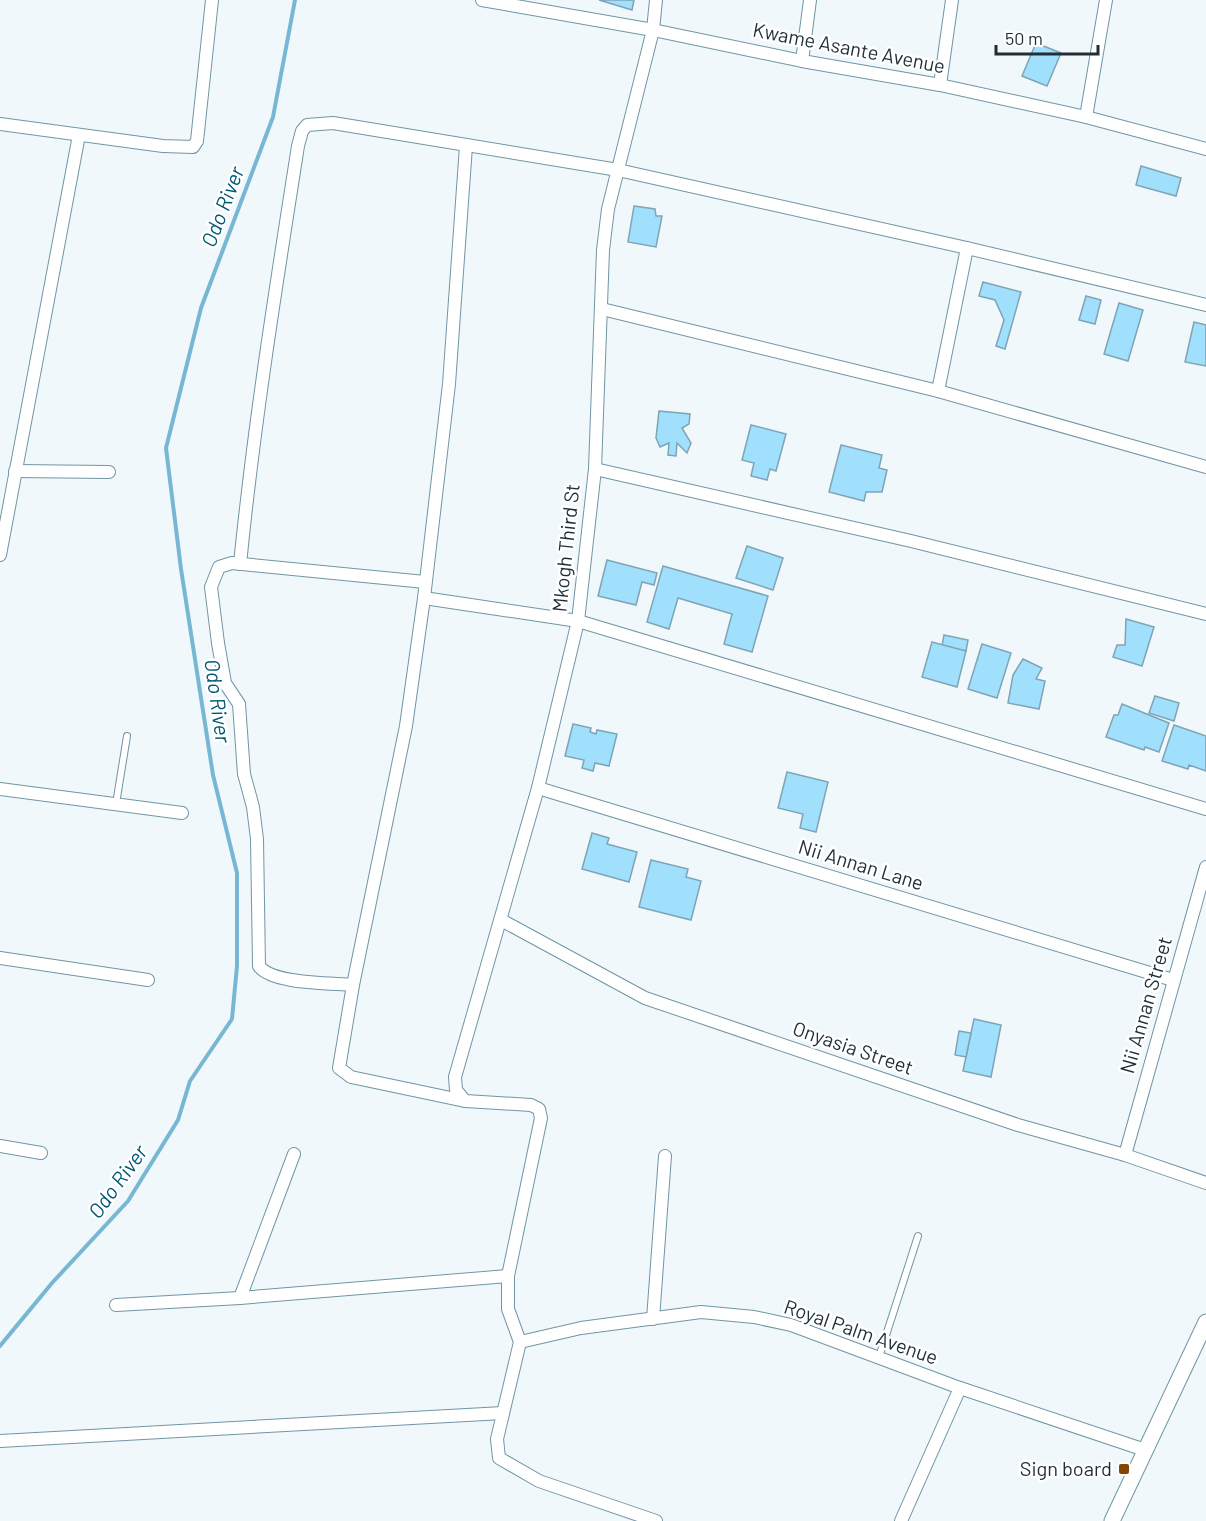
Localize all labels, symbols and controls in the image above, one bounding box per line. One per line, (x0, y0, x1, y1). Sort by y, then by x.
street label: Kwame Asante Avenue (751, 17, 947, 77)
scale bar (996, 18, 1098, 56)
text: 50 m (1005, 27, 1043, 49)
water label: Odo River (195, 162, 249, 250)
street label: Mkogh Third St (546, 483, 584, 613)
water label: Odo River (200, 657, 237, 745)
street label: Nii Annan Lane (796, 834, 927, 894)
street label: Nii Annan Street (1114, 934, 1176, 1076)
street label: Onyasia Street (790, 1015, 917, 1079)
water label: Odo River (82, 1139, 152, 1223)
street label: Royal Palm Avenue (781, 1293, 941, 1369)
place label: Sign board (1020, 1456, 1112, 1480)
marker: Sign board (1117, 1462, 1131, 1476)

